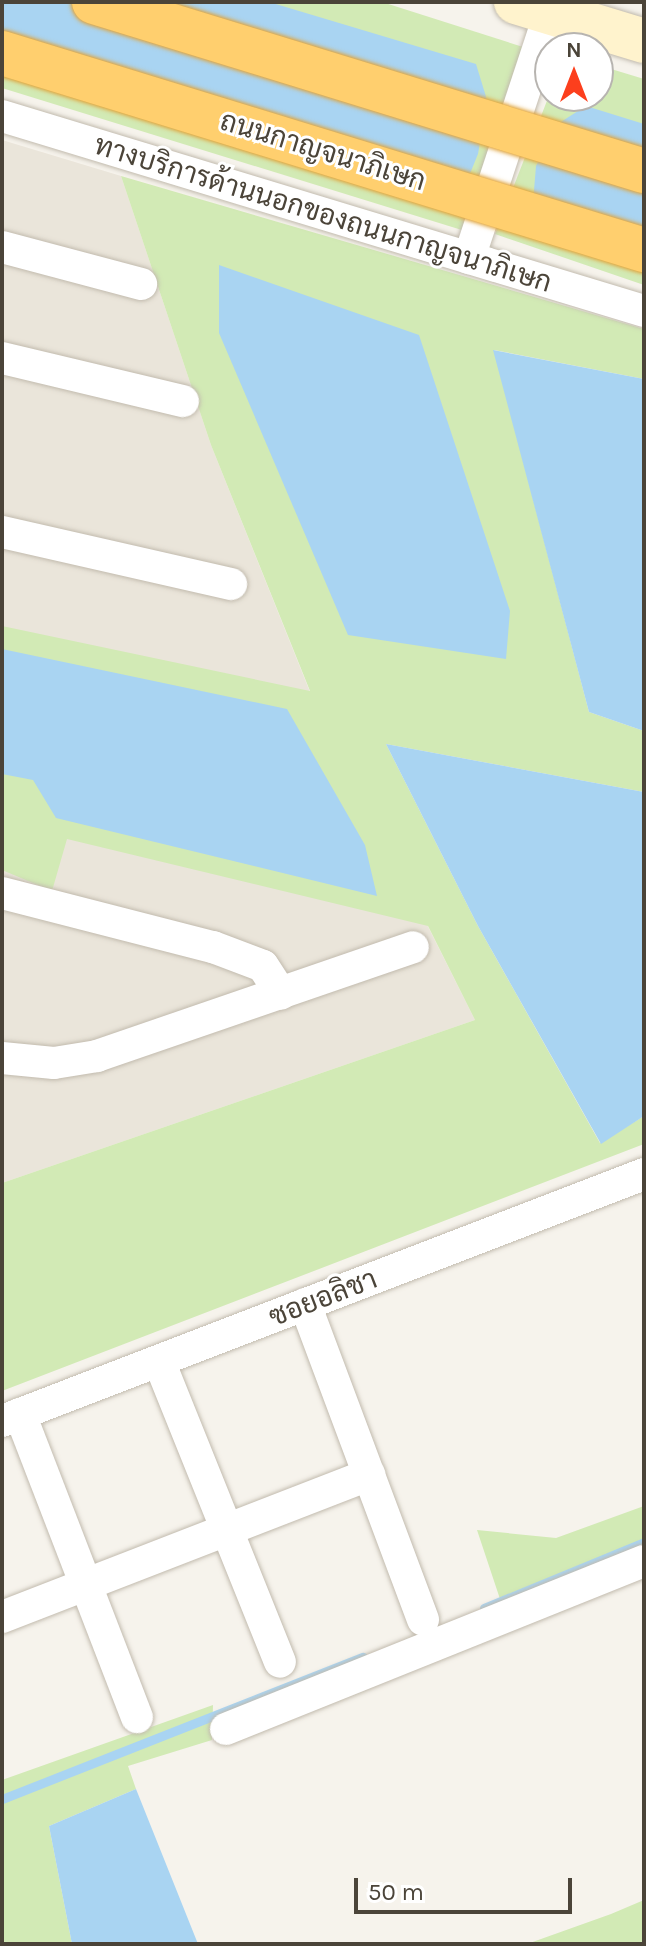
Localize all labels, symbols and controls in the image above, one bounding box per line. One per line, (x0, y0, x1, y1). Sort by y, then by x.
north arrow (534, 32, 614, 112)
text: N (566, 37, 582, 63)
street label: ถนนกาญจนาภิเษก (216, 104, 430, 198)
street label: ทางบริการด้านนอกของถนนกาญจนาภิเษก (90, 128, 556, 300)
street label: ซอยอลิชา (264, 1262, 382, 1334)
scale bar (358, 1862, 576, 1912)
text: 50 m (368, 1878, 424, 1906)

